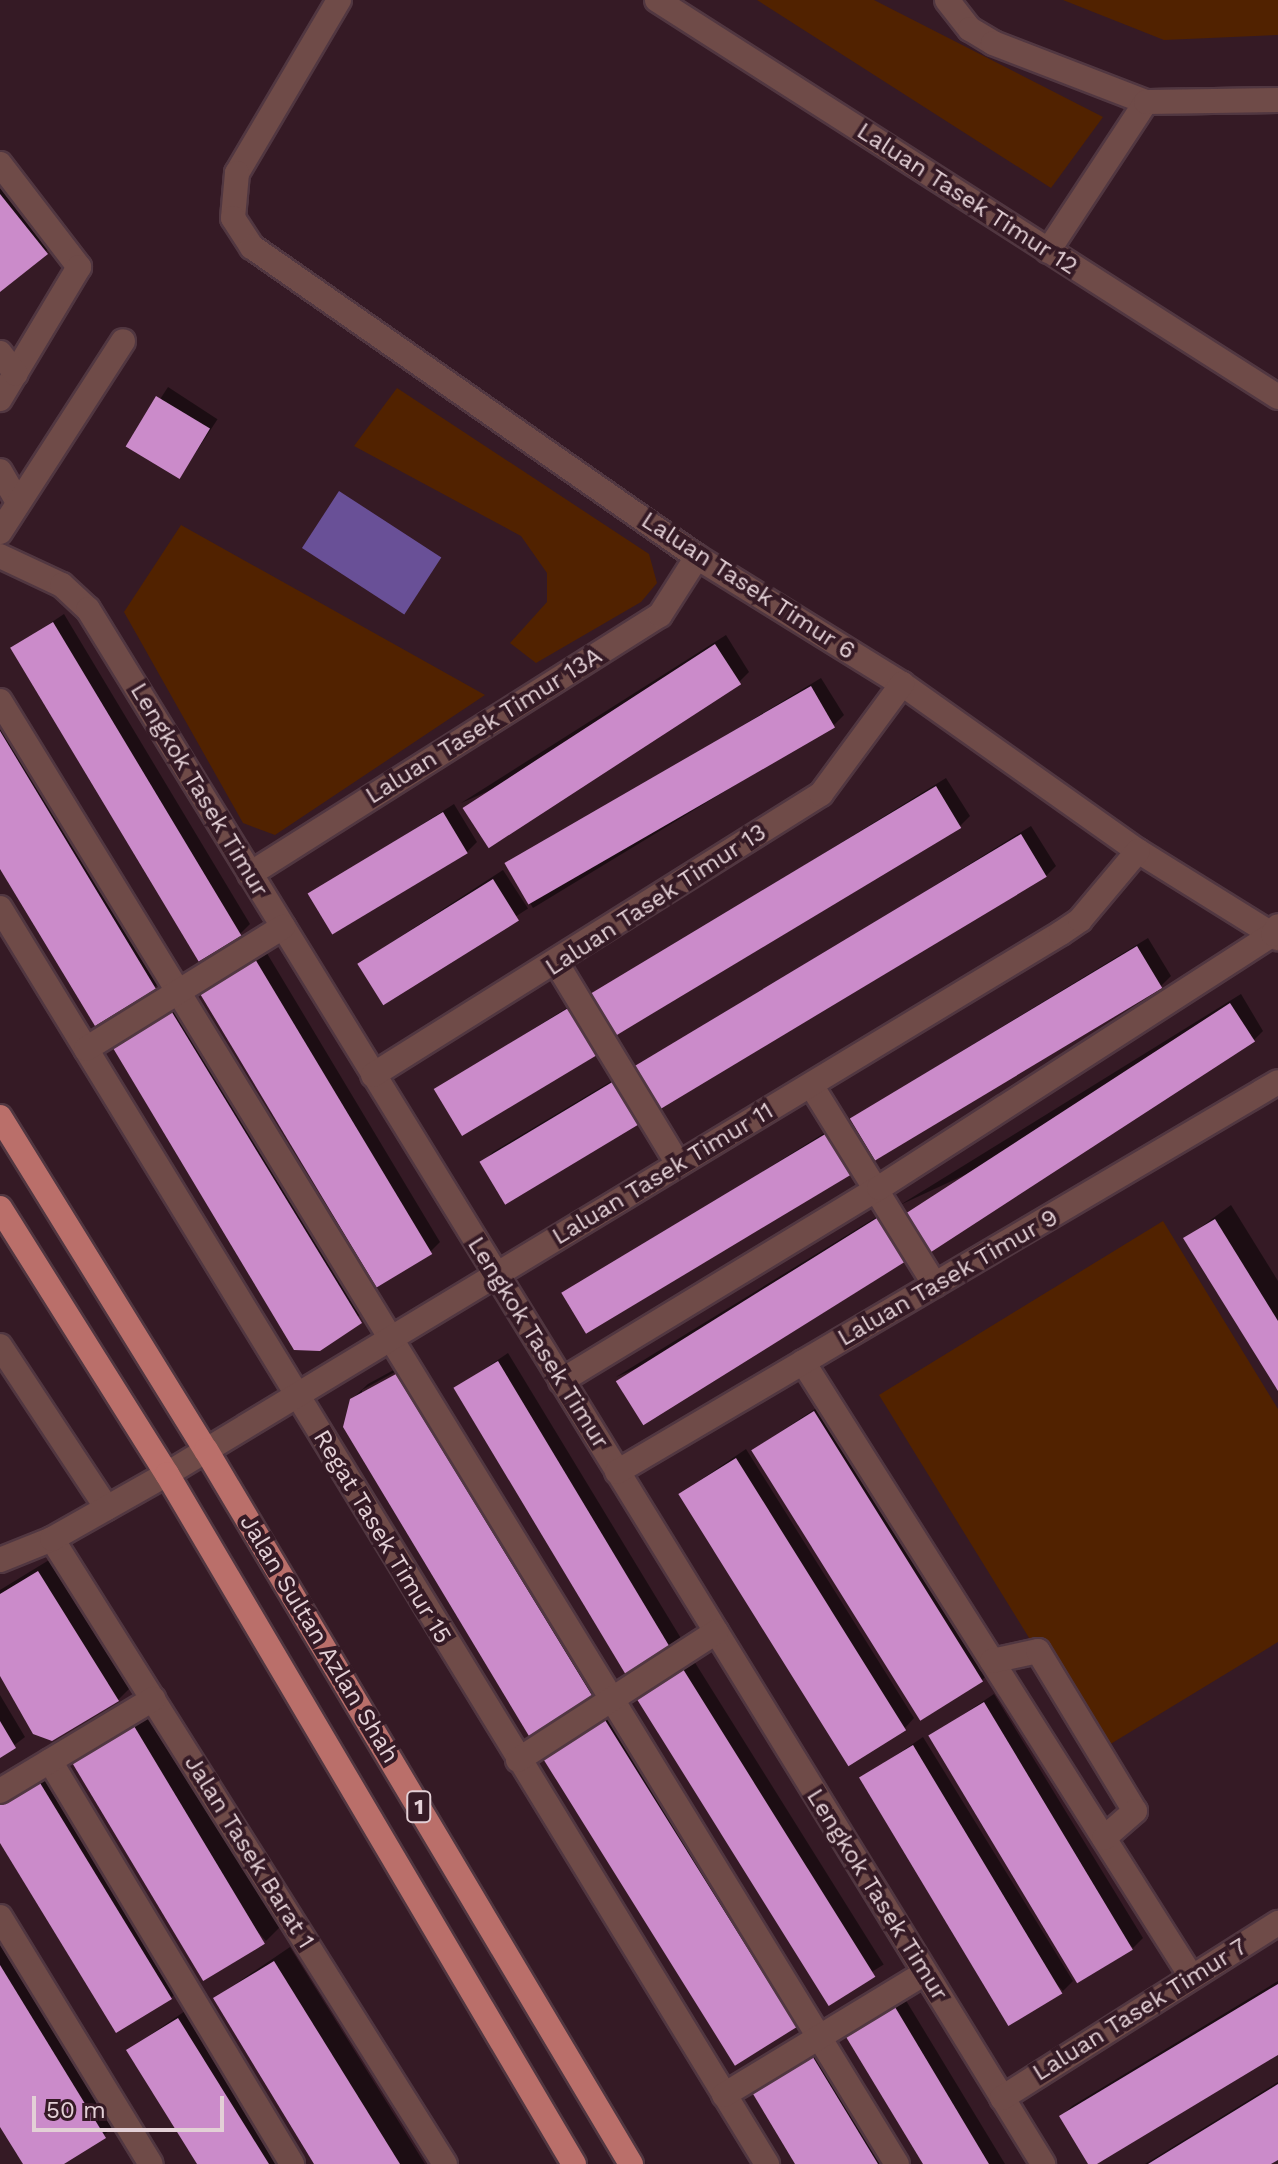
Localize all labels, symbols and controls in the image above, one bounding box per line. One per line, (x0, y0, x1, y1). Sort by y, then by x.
street label: Laluan Tasek Timur 12 (850, 116, 1084, 282)
street label: Laluan Tasek Timur 6 (635, 505, 861, 667)
street label: Laluan Tasek Timur 13A (359, 641, 609, 811)
street label: Lengkok Tasek Timur (123, 677, 275, 903)
street label: Laluan Tasek Timur 13 (539, 817, 773, 983)
street label: Laluan Tasek Timur 11 (546, 1096, 780, 1252)
street label: Laluan Tasek Timur 9 (832, 1203, 1064, 1353)
street label: Lengkok Tasek Timur (460, 1231, 616, 1455)
street label: Regat Tasek Timur 15 (306, 1424, 458, 1650)
street label: Jalan Sultan Azlan Shah (233, 1509, 405, 1769)
street label: Jalan Tasek Barat 1 (177, 1749, 321, 1955)
street label: Lengkok Tasek Timur (799, 1783, 955, 2007)
road number: 1 (405, 1789, 433, 1825)
street label: Laluan Tasek Timur 7 (1026, 1931, 1254, 2089)
scale bar (36, 2080, 228, 2130)
text: 50 m (46, 2096, 106, 2124)

